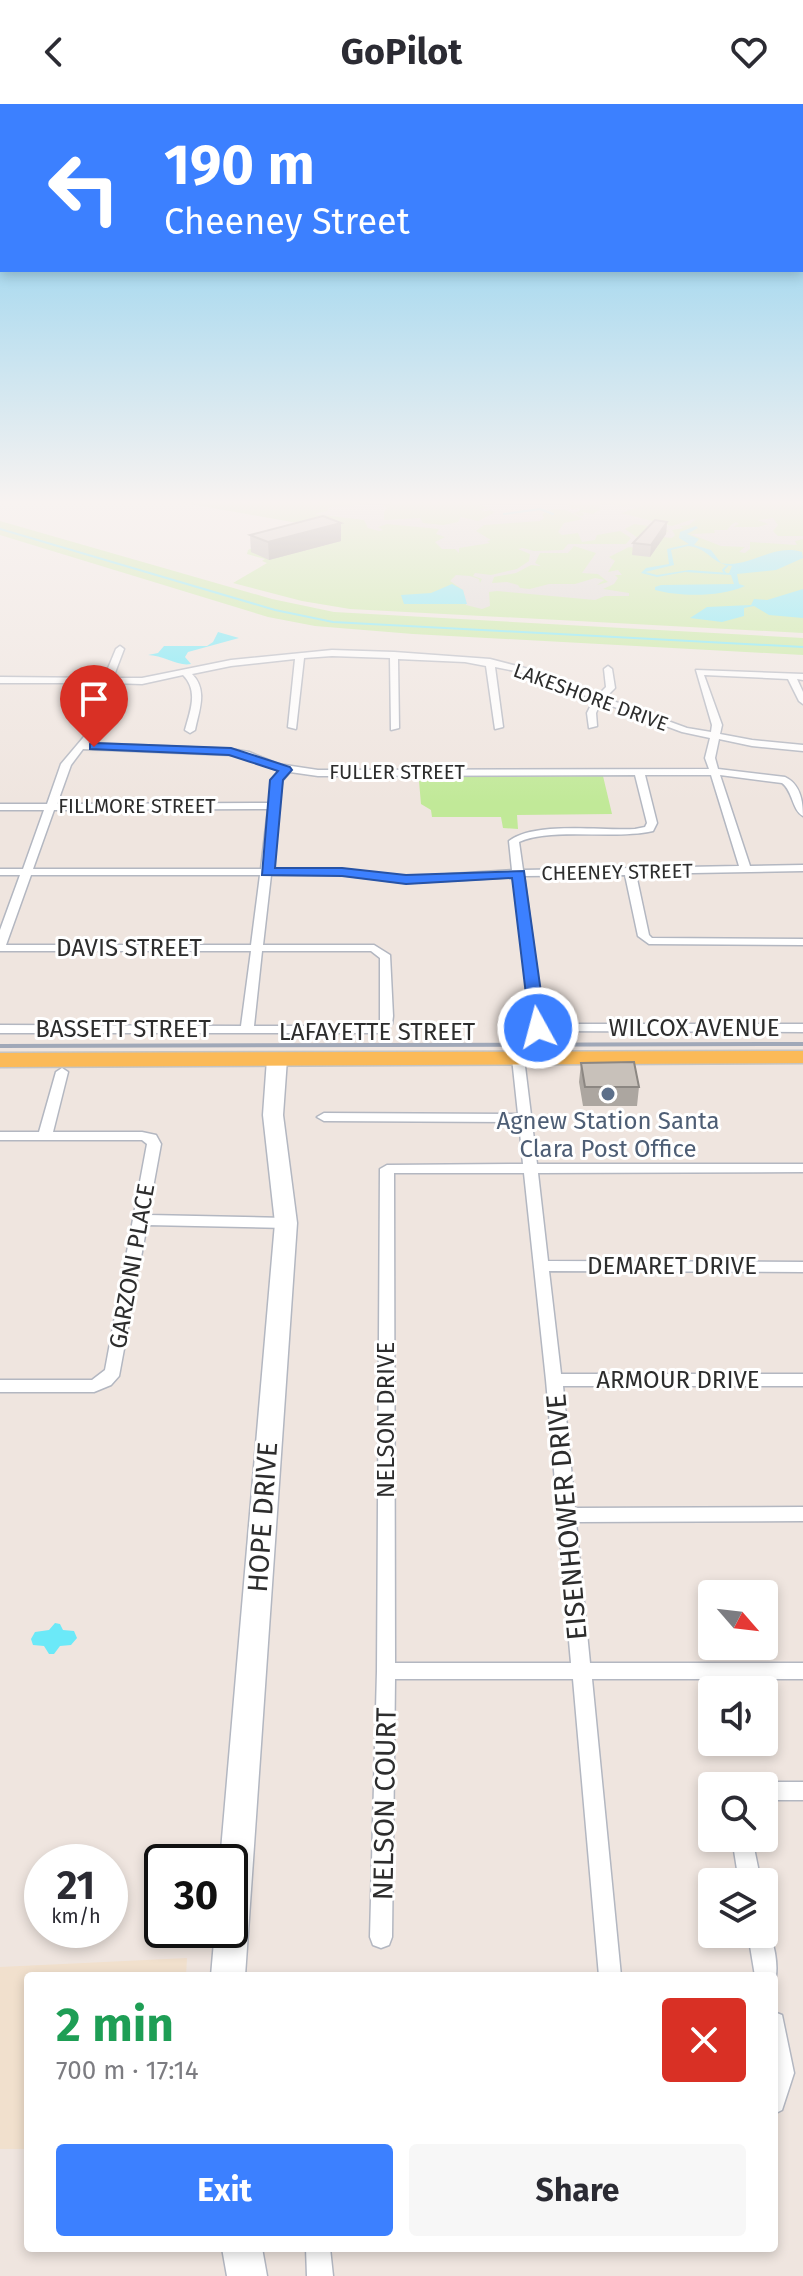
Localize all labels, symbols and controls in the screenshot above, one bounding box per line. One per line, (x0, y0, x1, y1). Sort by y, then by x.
icon: back (32, 30, 76, 74)
text: GoPilot (341, 30, 462, 74)
icon: heart (727, 30, 771, 74)
text: 190 m (164, 132, 315, 199)
icon: left (32, 136, 136, 240)
text: Cheeney Street (164, 200, 410, 244)
street label: LAKESHORE DRIVE (510, 658, 672, 736)
pin (60, 665, 128, 747)
icon: arrive (72, 677, 116, 721)
street label: FULLER STREET (329, 760, 466, 784)
street label: FILLMORE STREET (58, 794, 216, 818)
street label: CHEENEY STREET (541, 859, 694, 885)
street label: DAVIS STREET (56, 934, 203, 962)
position arrow (496, 986, 580, 1070)
street label: WILCOX AVENUE (608, 1014, 780, 1042)
street label: BASSETT STREET (35, 1015, 211, 1043)
street label: LAFAYETTE STREET (279, 1018, 476, 1046)
marker: Agnew Station Santa Clara Post Office (599, 1085, 617, 1103)
place label: Agnew Station Santa Clara Post Office (496, 1107, 720, 1163)
street label: GARZONI PLACE (104, 1181, 160, 1351)
street label: DEMARET DRIVE (587, 1252, 757, 1280)
street label: NELSON DRIVE (372, 1342, 400, 1498)
street label: ARMOUR DRIVE (596, 1366, 760, 1394)
street label: EISENHOWER DRIVE (539, 1392, 594, 1642)
street label: HOPE DRIVE (241, 1441, 284, 1593)
north arrow (698, 1580, 778, 1660)
map controls (698, 1580, 778, 1948)
button: sound (698, 1676, 778, 1756)
street label: NELSON COURT (366, 1707, 403, 1901)
button: search (698, 1772, 778, 1852)
speed limit sign: 30 (144, 1844, 248, 1948)
text: 21 (57, 1862, 95, 1910)
button: layers (698, 1868, 778, 1948)
text: km/h (51, 1904, 101, 1928)
text: 2 min (56, 1996, 174, 2054)
button: close (662, 1998, 746, 2082)
text: 700 m · 17:14 (56, 2055, 199, 2086)
button: Exit (56, 2144, 393, 2236)
button: Share (409, 2144, 746, 2236)

